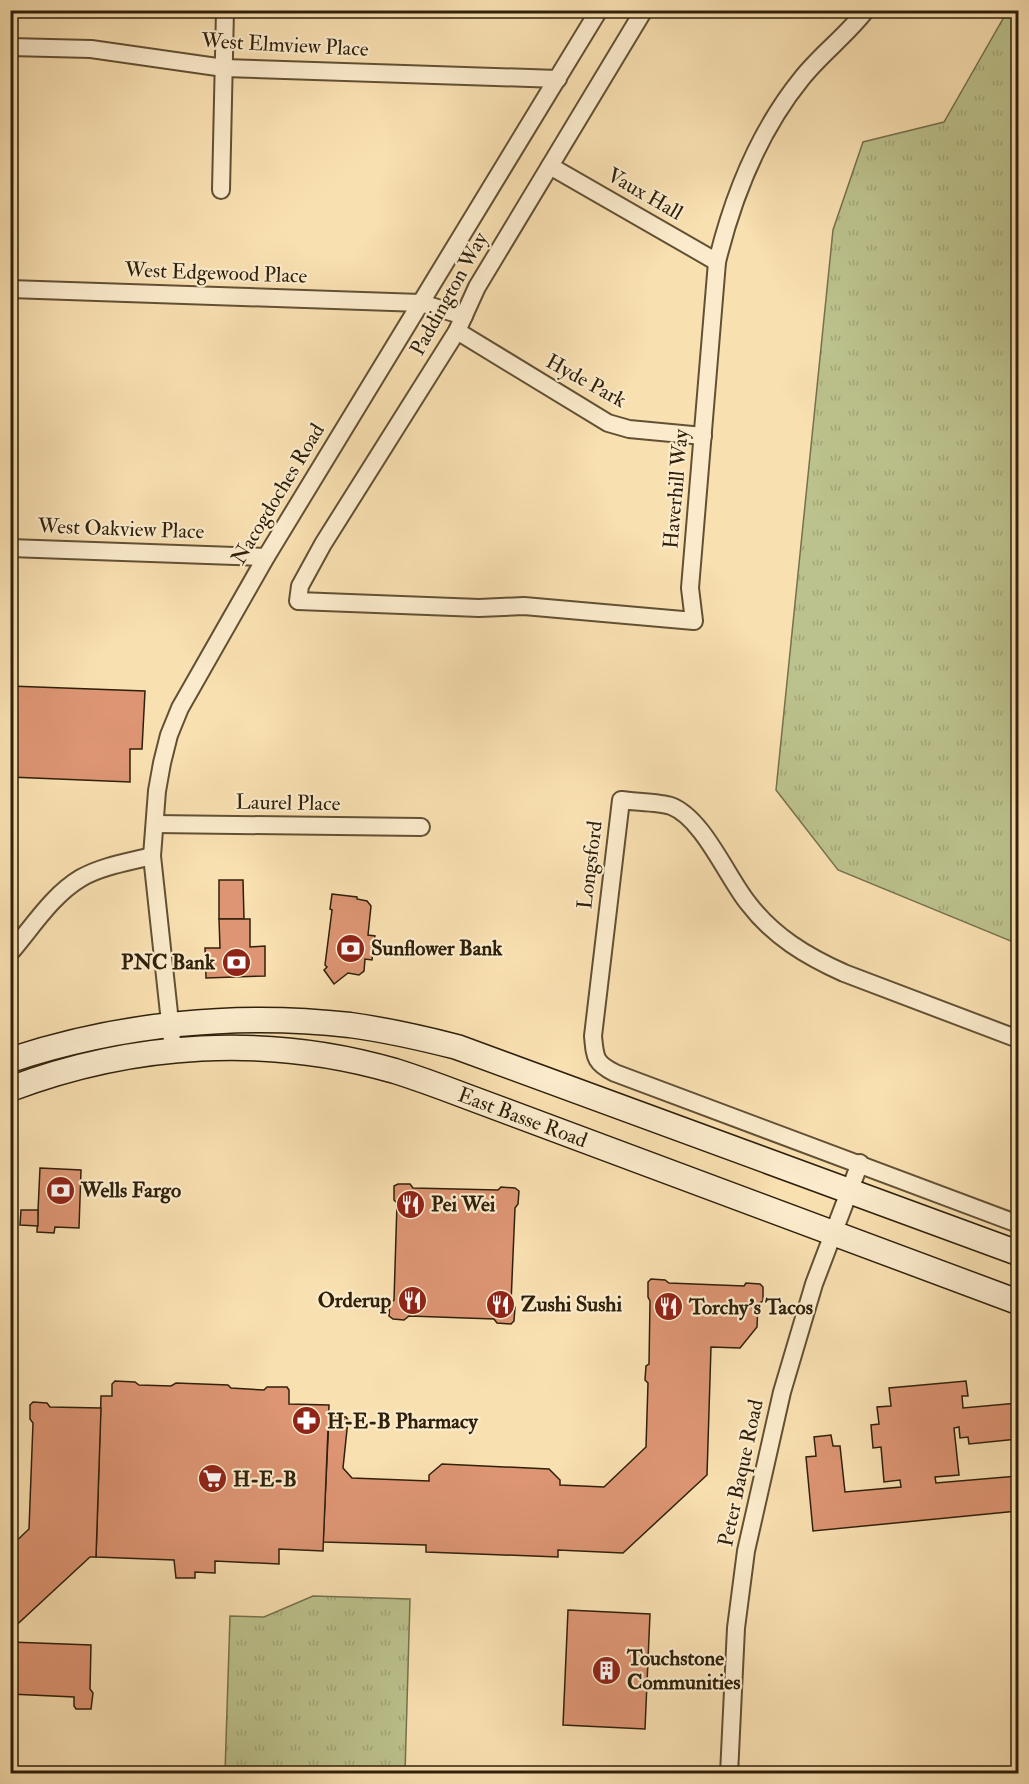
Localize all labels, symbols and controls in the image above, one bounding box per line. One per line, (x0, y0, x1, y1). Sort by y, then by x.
street label: West Elmview Place (200, 27, 369, 63)
street label: Vaux Hall (602, 162, 688, 227)
street label: Paddington Way (404, 227, 494, 361)
street label: West Edgewood Place (123, 256, 308, 290)
street label: Hyde Park (541, 348, 631, 414)
street label: Nacogdoches Road (225, 418, 331, 570)
street label: Haverhill Way (657, 427, 695, 550)
street label: West Oakview Place (36, 513, 205, 545)
street label: Laurel Place (235, 789, 341, 817)
street label: Longsford (571, 819, 609, 911)
bank icon: Sunflower Bank (334, 932, 366, 964)
place label: Sunflower Bank (371, 935, 503, 962)
bank icon: PNC Bank (220, 946, 252, 978)
place label: PNC Bank (121, 949, 216, 976)
street label: East Basse Road (454, 1081, 592, 1154)
bank icon: Wells Fargo (44, 1174, 76, 1206)
place label: Wells Fargo (80, 1177, 181, 1204)
restaurant icon: Pei Wei (394, 1188, 426, 1220)
place label: Pei Wei (431, 1191, 496, 1218)
restaurant icon: Orderup (396, 1284, 428, 1316)
place label: Orderup (318, 1287, 391, 1314)
restaurant icon: Zushi Sushi (484, 1288, 516, 1320)
place label: Zushi Sushi (521, 1291, 622, 1318)
restaurant icon: Torchy's Tacos (652, 1291, 684, 1323)
place label: Torchy's Tacos (688, 1294, 813, 1321)
street label: Peter Baque Road (712, 1396, 770, 1549)
pharmacy icon: H-E-B Pharmacy (290, 1405, 322, 1437)
place label: H-E-B Pharmacy (327, 1408, 478, 1435)
supermarket icon: H-E-B (196, 1463, 228, 1495)
place label: H-E-B (233, 1466, 297, 1493)
place label: Touchstone Communities (626, 1645, 740, 1696)
building icon: Touchstone Communities (590, 1654, 622, 1686)

